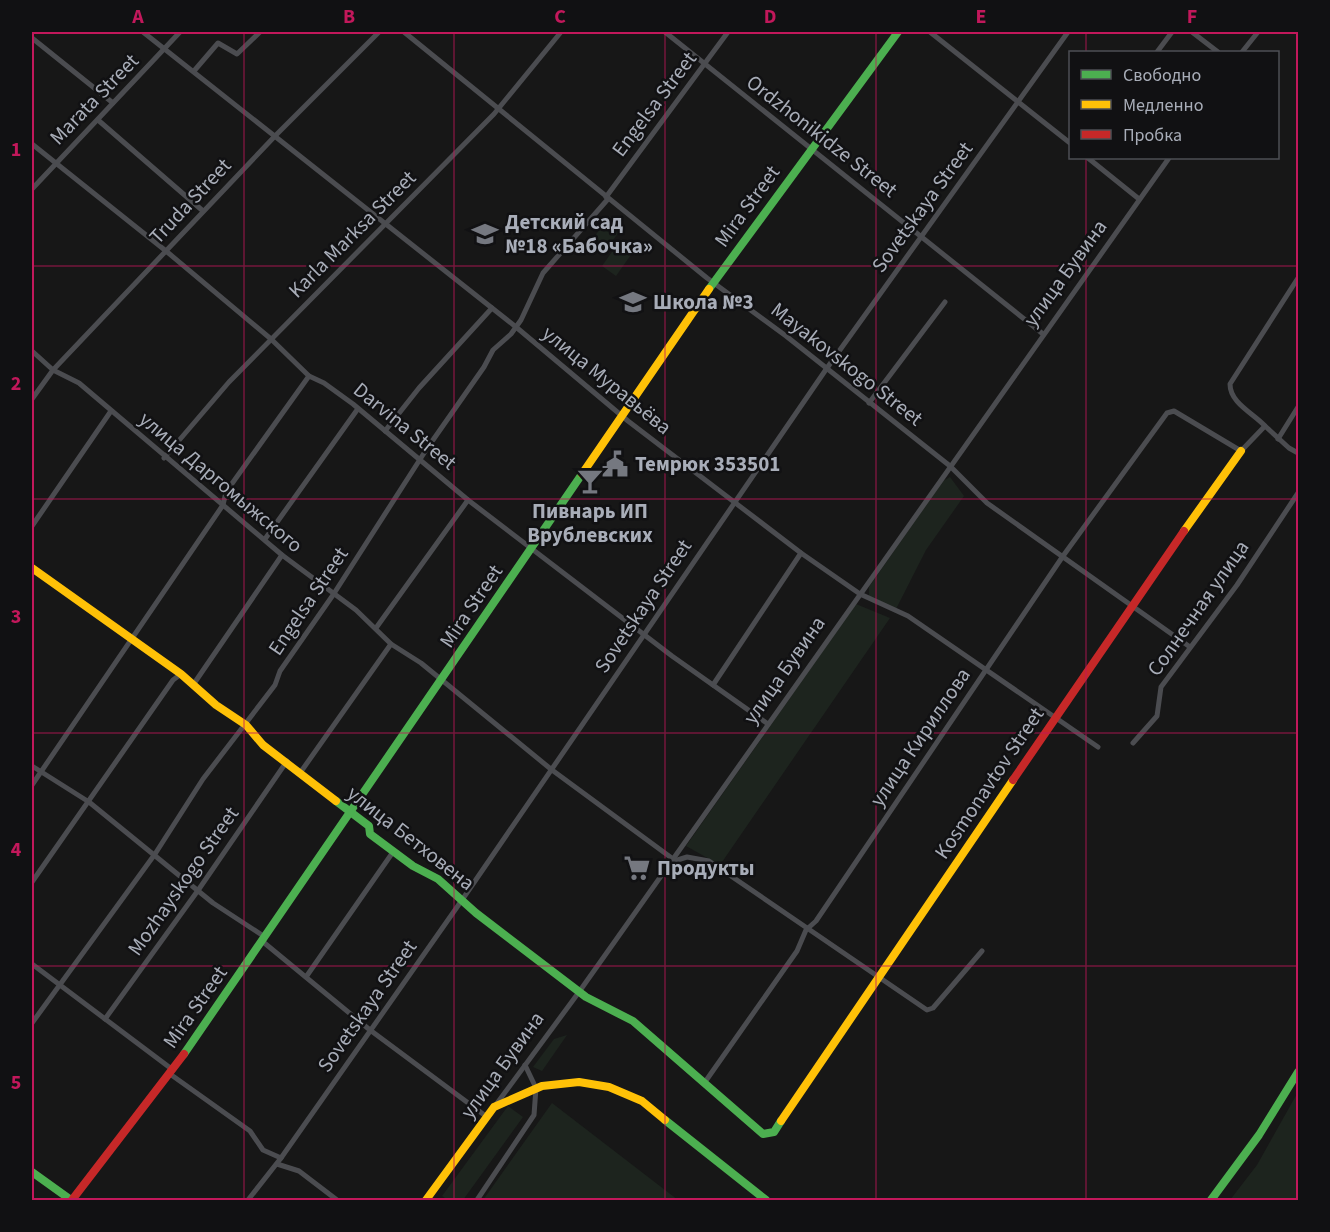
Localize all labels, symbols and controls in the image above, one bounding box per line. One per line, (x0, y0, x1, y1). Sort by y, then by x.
text: A (131, 3, 144, 31)
text: B (343, 3, 355, 31)
text: C (554, 3, 566, 31)
text: D (764, 3, 776, 31)
text: E (976, 3, 986, 31)
text: F (1187, 3, 1197, 31)
street label: Engelsa Street (604, 45, 704, 163)
street label: Marata Street (43, 47, 145, 151)
legend (1069, 51, 1279, 159)
text: Свободно (1123, 63, 1201, 88)
street label: Ordzhonikidze Street (740, 67, 904, 205)
text: Медленно (1123, 93, 1203, 118)
text: Пробка (1123, 123, 1182, 148)
street label: Sovetskaya Street (864, 135, 980, 279)
text: 1 (11, 136, 21, 164)
street label: Truda Street (142, 151, 238, 251)
street label: Mira Street (707, 159, 787, 253)
street label: Karla Marksa Street (281, 163, 423, 305)
place label: Детский сад №18 «Бабочка» (505, 207, 653, 261)
street label: улица Бувина (1016, 213, 1114, 333)
school or university icon: Детский сад №18 «Бабочка» (470, 219, 500, 249)
school or university icon: Школа №3 (618, 287, 648, 317)
place label: Школа №3 (653, 287, 754, 317)
street label: Mayakovskogo Street (765, 295, 929, 433)
street label: улица Муравьёва (536, 318, 678, 442)
text: 2 (11, 370, 21, 398)
street label: Darvina Street (347, 375, 463, 477)
street label: улица Даргомыжского (133, 404, 309, 560)
public building icon: Темрюк 353501 (600, 449, 630, 479)
place label: Темрюк 353501 (635, 449, 780, 479)
bar icon: Пивнарь ИП Врублевских (575, 466, 605, 496)
place label: Пивнарь ИП Врублевских (527, 496, 653, 550)
street label: Sovetskaya Street (587, 533, 699, 679)
street label: Солнечная улица (1140, 534, 1256, 682)
street label: Engelsa Street (261, 541, 355, 661)
street label: Mira Street (432, 558, 510, 654)
text: 3 (11, 603, 21, 631)
street label: улица Бувина (736, 610, 832, 730)
street label: улица Кириллова (862, 662, 978, 812)
street label: Kosmonavtov Street (927, 701, 1051, 865)
street label: улица Бетховена (341, 779, 481, 897)
street label: Mozhayskogo Street (120, 800, 246, 962)
text: 4 (11, 836, 22, 864)
supermarket icon: Продукты (622, 853, 652, 883)
place label: Продукты (657, 853, 754, 883)
street label: Sovetskaya Street (310, 934, 424, 1078)
street label: Mira Street (156, 960, 234, 1054)
street label: улица Бувина (453, 1005, 551, 1125)
text: 5 (11, 1069, 21, 1097)

